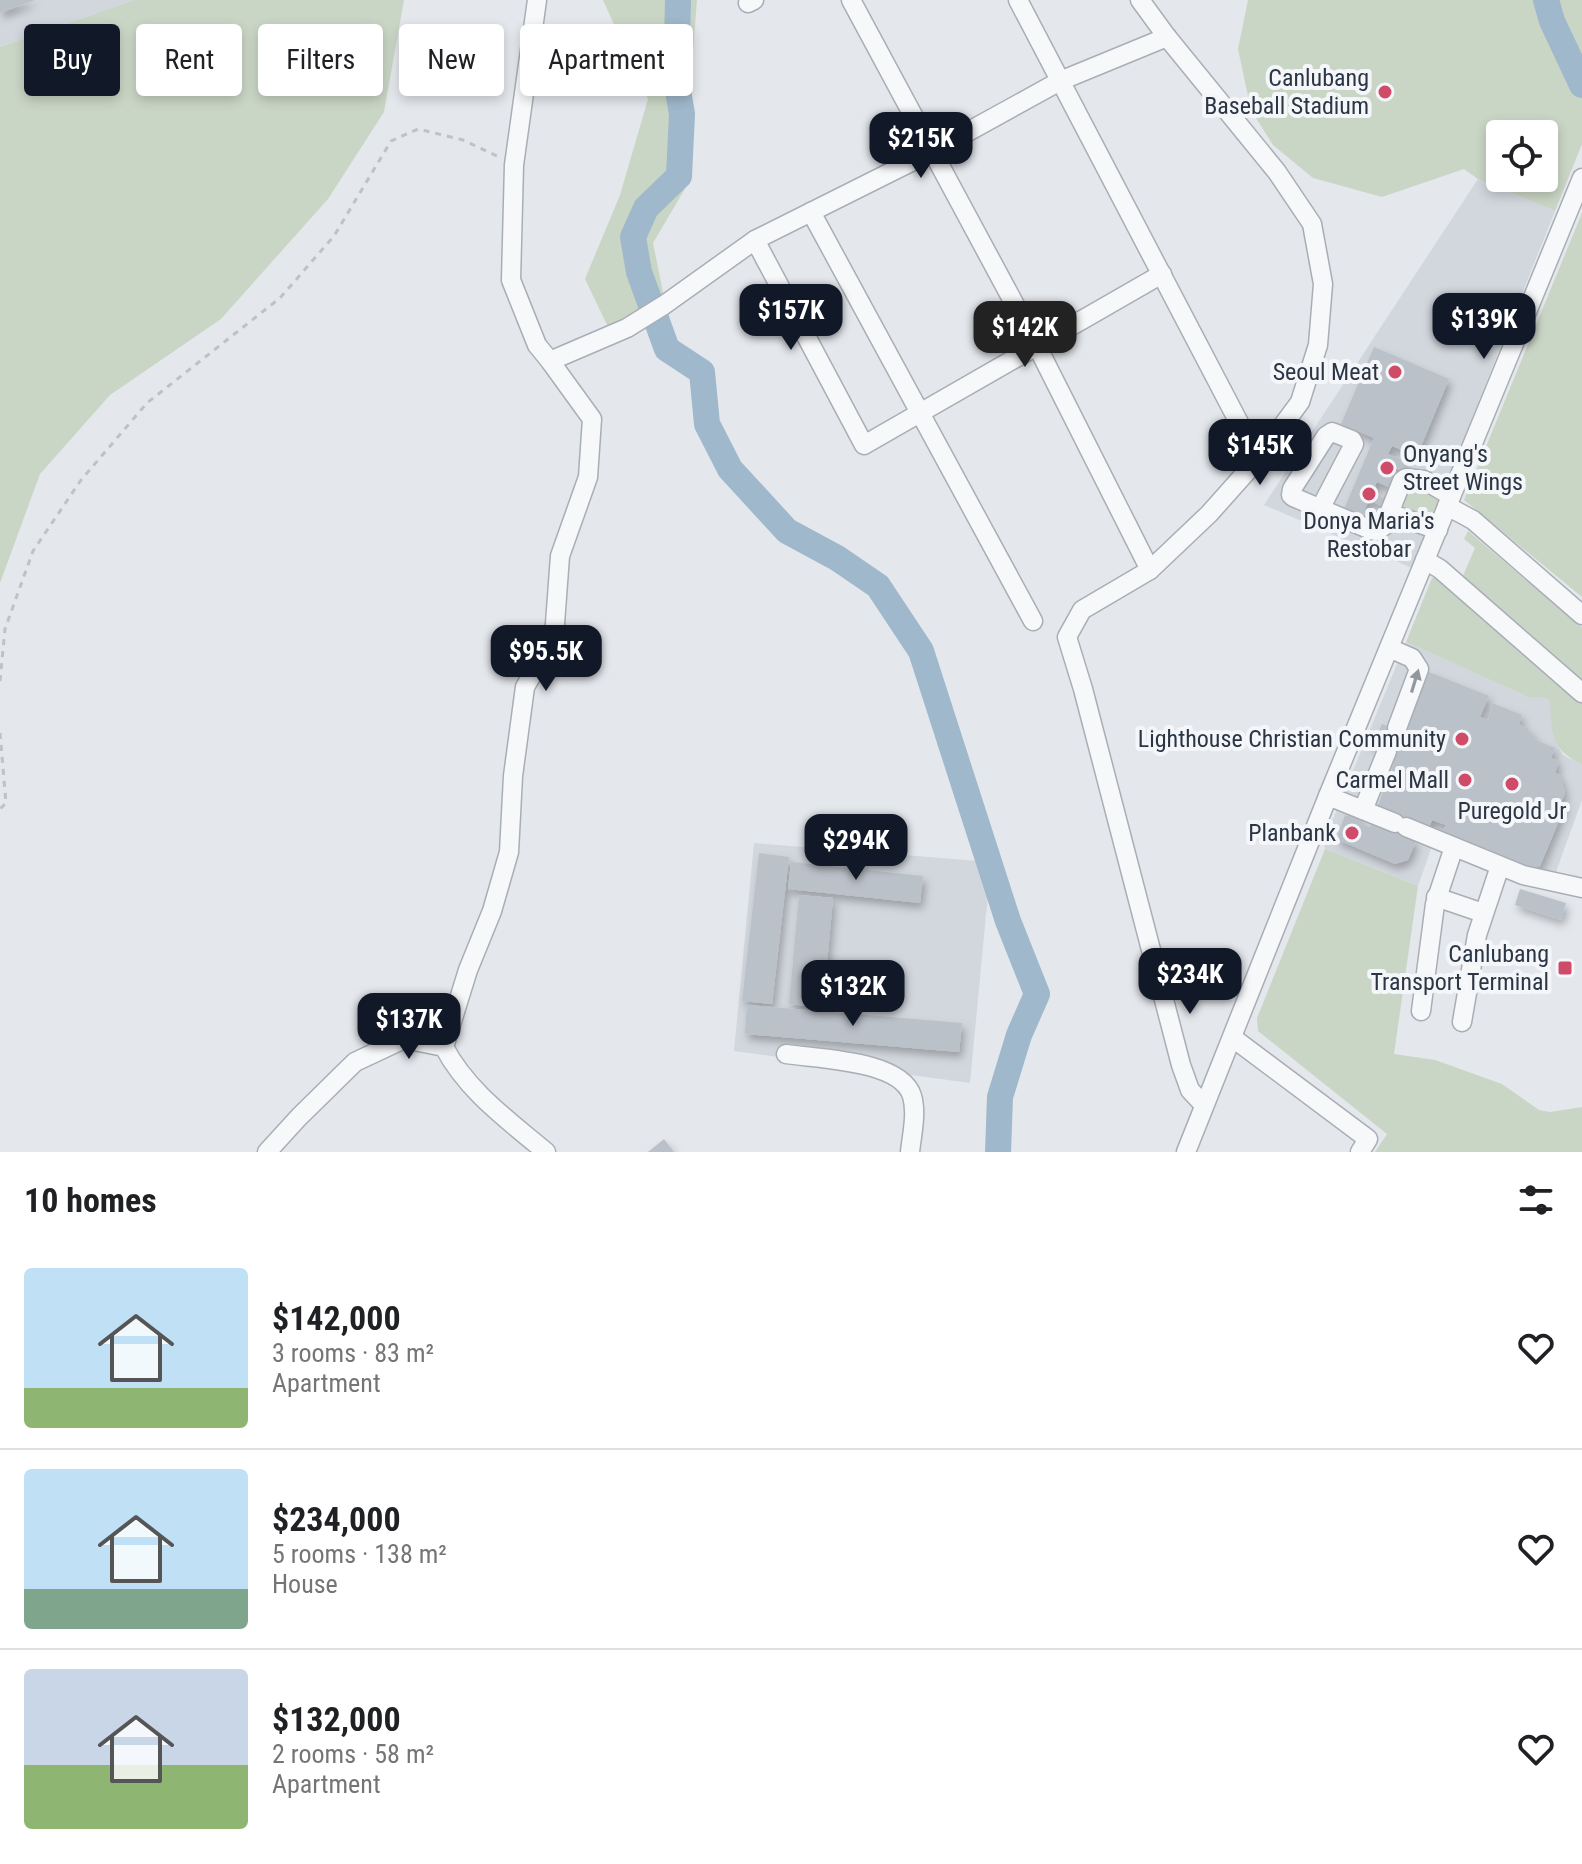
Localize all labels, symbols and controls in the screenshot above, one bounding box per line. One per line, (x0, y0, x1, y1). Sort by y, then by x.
chip: Buy (24, 24, 120, 96)
chip: Rent (136, 24, 242, 96)
chip: Filters (258, 24, 383, 96)
chip: New (399, 24, 504, 96)
chip: Apartment (520, 24, 693, 96)
place label: Canlubang Baseball Stadium (1204, 64, 1369, 120)
marker: Canlubang Baseball Stadium (1376, 83, 1394, 101)
pin: $215K (865, 112, 977, 180)
map controls (1486, 120, 1558, 192)
button: locate (1486, 120, 1558, 192)
text: $215K (888, 123, 954, 153)
pin: $157K (735, 284, 847, 352)
pin: $139K (1428, 293, 1540, 361)
text: $157K (758, 295, 824, 325)
pin: $142K (969, 301, 1081, 369)
text: $139K (1451, 304, 1517, 334)
text: $142K (992, 312, 1058, 342)
place label: Seoul Meat (1273, 358, 1379, 386)
marker: Seoul Meat (1386, 363, 1404, 381)
pin: $145K (1204, 419, 1316, 487)
text: $145K (1227, 430, 1293, 460)
place label: Onyang's Street Wings (1403, 440, 1523, 496)
marker: Onyang's Street Wings (1378, 459, 1396, 477)
marker: Donya Maria's Restobar (1360, 485, 1378, 503)
place label: Donya Maria's Restobar (1303, 507, 1435, 563)
pin: $95.5K (481, 625, 611, 693)
text: $95.5K (509, 636, 583, 666)
one-way arrow (1409, 669, 1422, 693)
place label: Lighthouse Christian Community (1138, 725, 1446, 753)
marker: Lighthouse Christian Community (1453, 730, 1471, 748)
place label: Carmel Mall (1336, 766, 1449, 794)
marker: Carmel Mall (1456, 771, 1474, 789)
marker: Puregold Jr (1503, 775, 1521, 793)
place label: Puregold Jr (1458, 797, 1566, 825)
pin: $294K (800, 814, 912, 882)
place label: Planbank (1248, 819, 1336, 847)
marker: Planbank (1343, 824, 1361, 842)
text: $294K (823, 825, 889, 855)
place label: Canlubang Transport Terminal (1370, 940, 1549, 996)
pin: $234K (1134, 948, 1246, 1016)
text: $234K (1157, 959, 1223, 989)
marker: Canlubang Transport Terminal (1556, 959, 1574, 977)
pin: $132K (797, 960, 909, 1028)
text: $132K (820, 971, 886, 1001)
pin: $137K (353, 993, 465, 1061)
text: $137K (376, 1004, 442, 1034)
icon: filters (1514, 1178, 1558, 1222)
text: 10 homes (24, 1180, 157, 1220)
text: $142,000 (272, 1298, 401, 1338)
icon: home (88, 1300, 184, 1396)
icon: heart (1514, 1326, 1558, 1370)
text: 3 rooms · 83 m² (272, 1338, 434, 1368)
text: Apartment (272, 1368, 381, 1398)
text: $234,000 (272, 1499, 401, 1539)
icon: home (88, 1501, 184, 1597)
icon: heart (1514, 1527, 1558, 1571)
text: 5 rooms · 138 m² (272, 1539, 447, 1569)
text: House (272, 1569, 338, 1599)
text: $132,000 (272, 1699, 401, 1739)
icon: home (88, 1701, 184, 1797)
icon: heart (1514, 1727, 1558, 1771)
text: 2 rooms · 58 m² (272, 1739, 434, 1769)
text: Apartment (272, 1769, 381, 1799)

